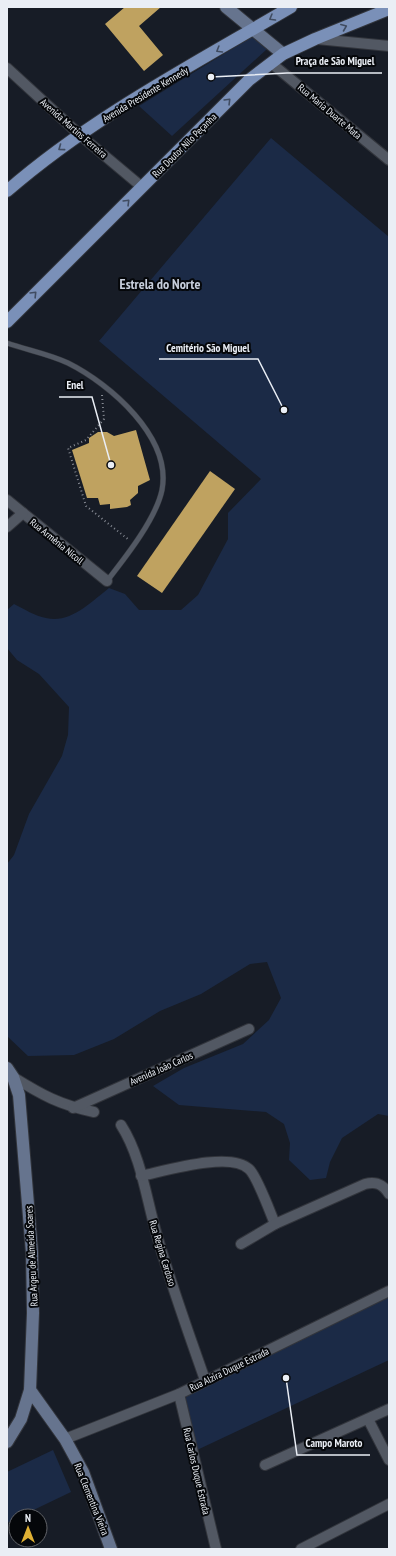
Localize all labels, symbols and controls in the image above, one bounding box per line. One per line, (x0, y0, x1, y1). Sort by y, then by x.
one-way arrow (269, 14, 276, 21)
one-way arrow (339, 24, 347, 32)
one-way arrow (216, 45, 223, 52)
callout: Praça de São Miguel (287, 50, 382, 73)
text: Praça de São Miguel (296, 54, 375, 68)
street label: Avenida Presidente Kennedy (100, 64, 191, 125)
street label: Rua Maria Duarte Mata (295, 81, 364, 142)
street label: Avenida Martins Ferreira (38, 96, 110, 161)
one-way arrow (224, 98, 231, 106)
street label: Rua Doutor Nilo Peçanha (149, 110, 219, 180)
one-way arrow (59, 143, 66, 150)
one-way arrow (122, 200, 130, 207)
district label: Estrela do Norte (120, 275, 200, 293)
one-way arrow (29, 291, 37, 299)
callout: Cemitério São Miguel (159, 336, 258, 359)
text: Cemitério São Miguel (166, 341, 250, 355)
callout: Enel (59, 374, 92, 397)
text: Enel (66, 378, 84, 392)
street label: Rua Armênia Nicoll (27, 516, 87, 568)
street label: Avenida João Carlos (128, 1048, 195, 1088)
street label: Rua Argeu de Almeida Soares (22, 1205, 41, 1307)
street label: Rua Regina Cardoso (146, 1219, 179, 1288)
street label: Rua Alzira Duque Estrada (187, 1345, 271, 1394)
street label: Rua Carlos Duque Estrada (180, 1426, 213, 1516)
callout: Campo Maroto (297, 1432, 370, 1455)
text: Campo Maroto (306, 1436, 363, 1450)
street label: Rua Clementina Vieira (71, 1461, 112, 1537)
north arrow (8, 1508, 48, 1548)
text: N (25, 1511, 31, 1525)

